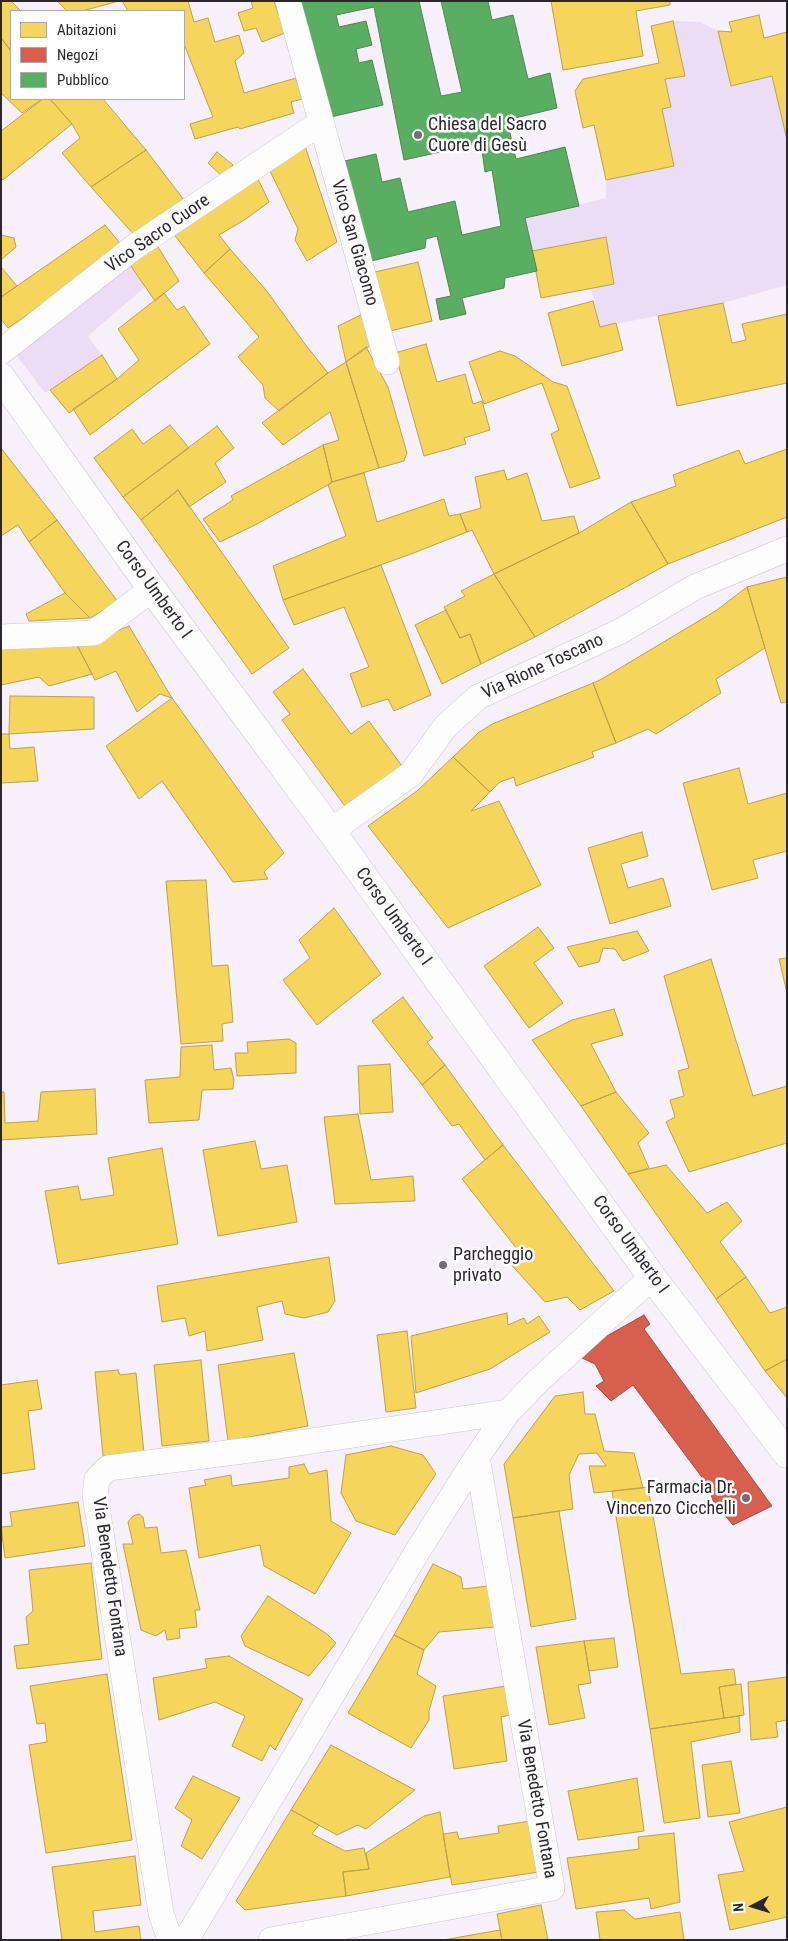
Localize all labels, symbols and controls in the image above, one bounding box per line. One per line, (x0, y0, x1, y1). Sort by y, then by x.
legend (10, 10, 185, 100)
text: Abitazioni (57, 21, 116, 39)
text: Negozi (57, 46, 98, 64)
text: Pubblico (57, 71, 109, 89)
place label: Chiesa del Sacro Cuore di Gesù (428, 114, 547, 156)
marker: Chiesa del Sacro Cuore di Gesù (412, 129, 424, 141)
street label: Vico San Giacomo (326, 178, 382, 308)
street label: Vico Sacro Cuore (102, 190, 214, 278)
street label: Corso Umberto I (110, 537, 196, 643)
street label: Via Rione Toscano (479, 629, 607, 705)
street label: Corso Umberto I (350, 864, 436, 970)
street label: Corso Umberto I (587, 1192, 673, 1298)
place label: Parcheggio privato (453, 1244, 533, 1286)
marker: Parcheggio privato (437, 1259, 449, 1271)
place label: Farmacia Dr. Vincenzo Cicchelli (606, 1477, 736, 1520)
marker: Farmacia Dr. Vincenzo Cicchelli (740, 1492, 752, 1504)
street label: Via Benedetto Fontana (87, 1496, 131, 1658)
street label: Via Benedetto Fontana (511, 1718, 561, 1880)
north arrow (728, 1881, 778, 1931)
text: N (730, 1902, 746, 1912)

